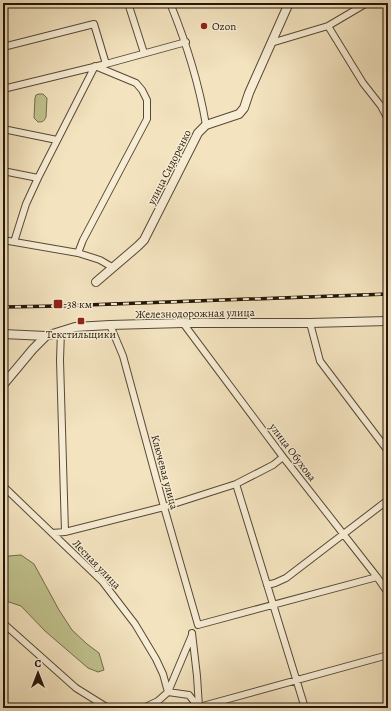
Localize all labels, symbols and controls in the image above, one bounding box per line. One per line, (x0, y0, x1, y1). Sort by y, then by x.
place label: Ozon (212, 19, 236, 34)
marker: Ozon (199, 21, 209, 31)
street label: улица Сидоренко (144, 127, 195, 208)
place label: 38 км (67, 297, 92, 312)
marker: 38 км (52, 298, 64, 310)
street label: Железнодорожная улица (135, 305, 256, 322)
marker: Текстильщики (76, 316, 86, 326)
place label: Текстильщики (46, 327, 116, 342)
street label: улица Обухова (265, 419, 320, 485)
street label: Ключевая улица (147, 433, 182, 512)
street label: Лесная улица (69, 536, 125, 593)
north arrow (18, 653, 58, 693)
text: С (35, 656, 42, 671)

